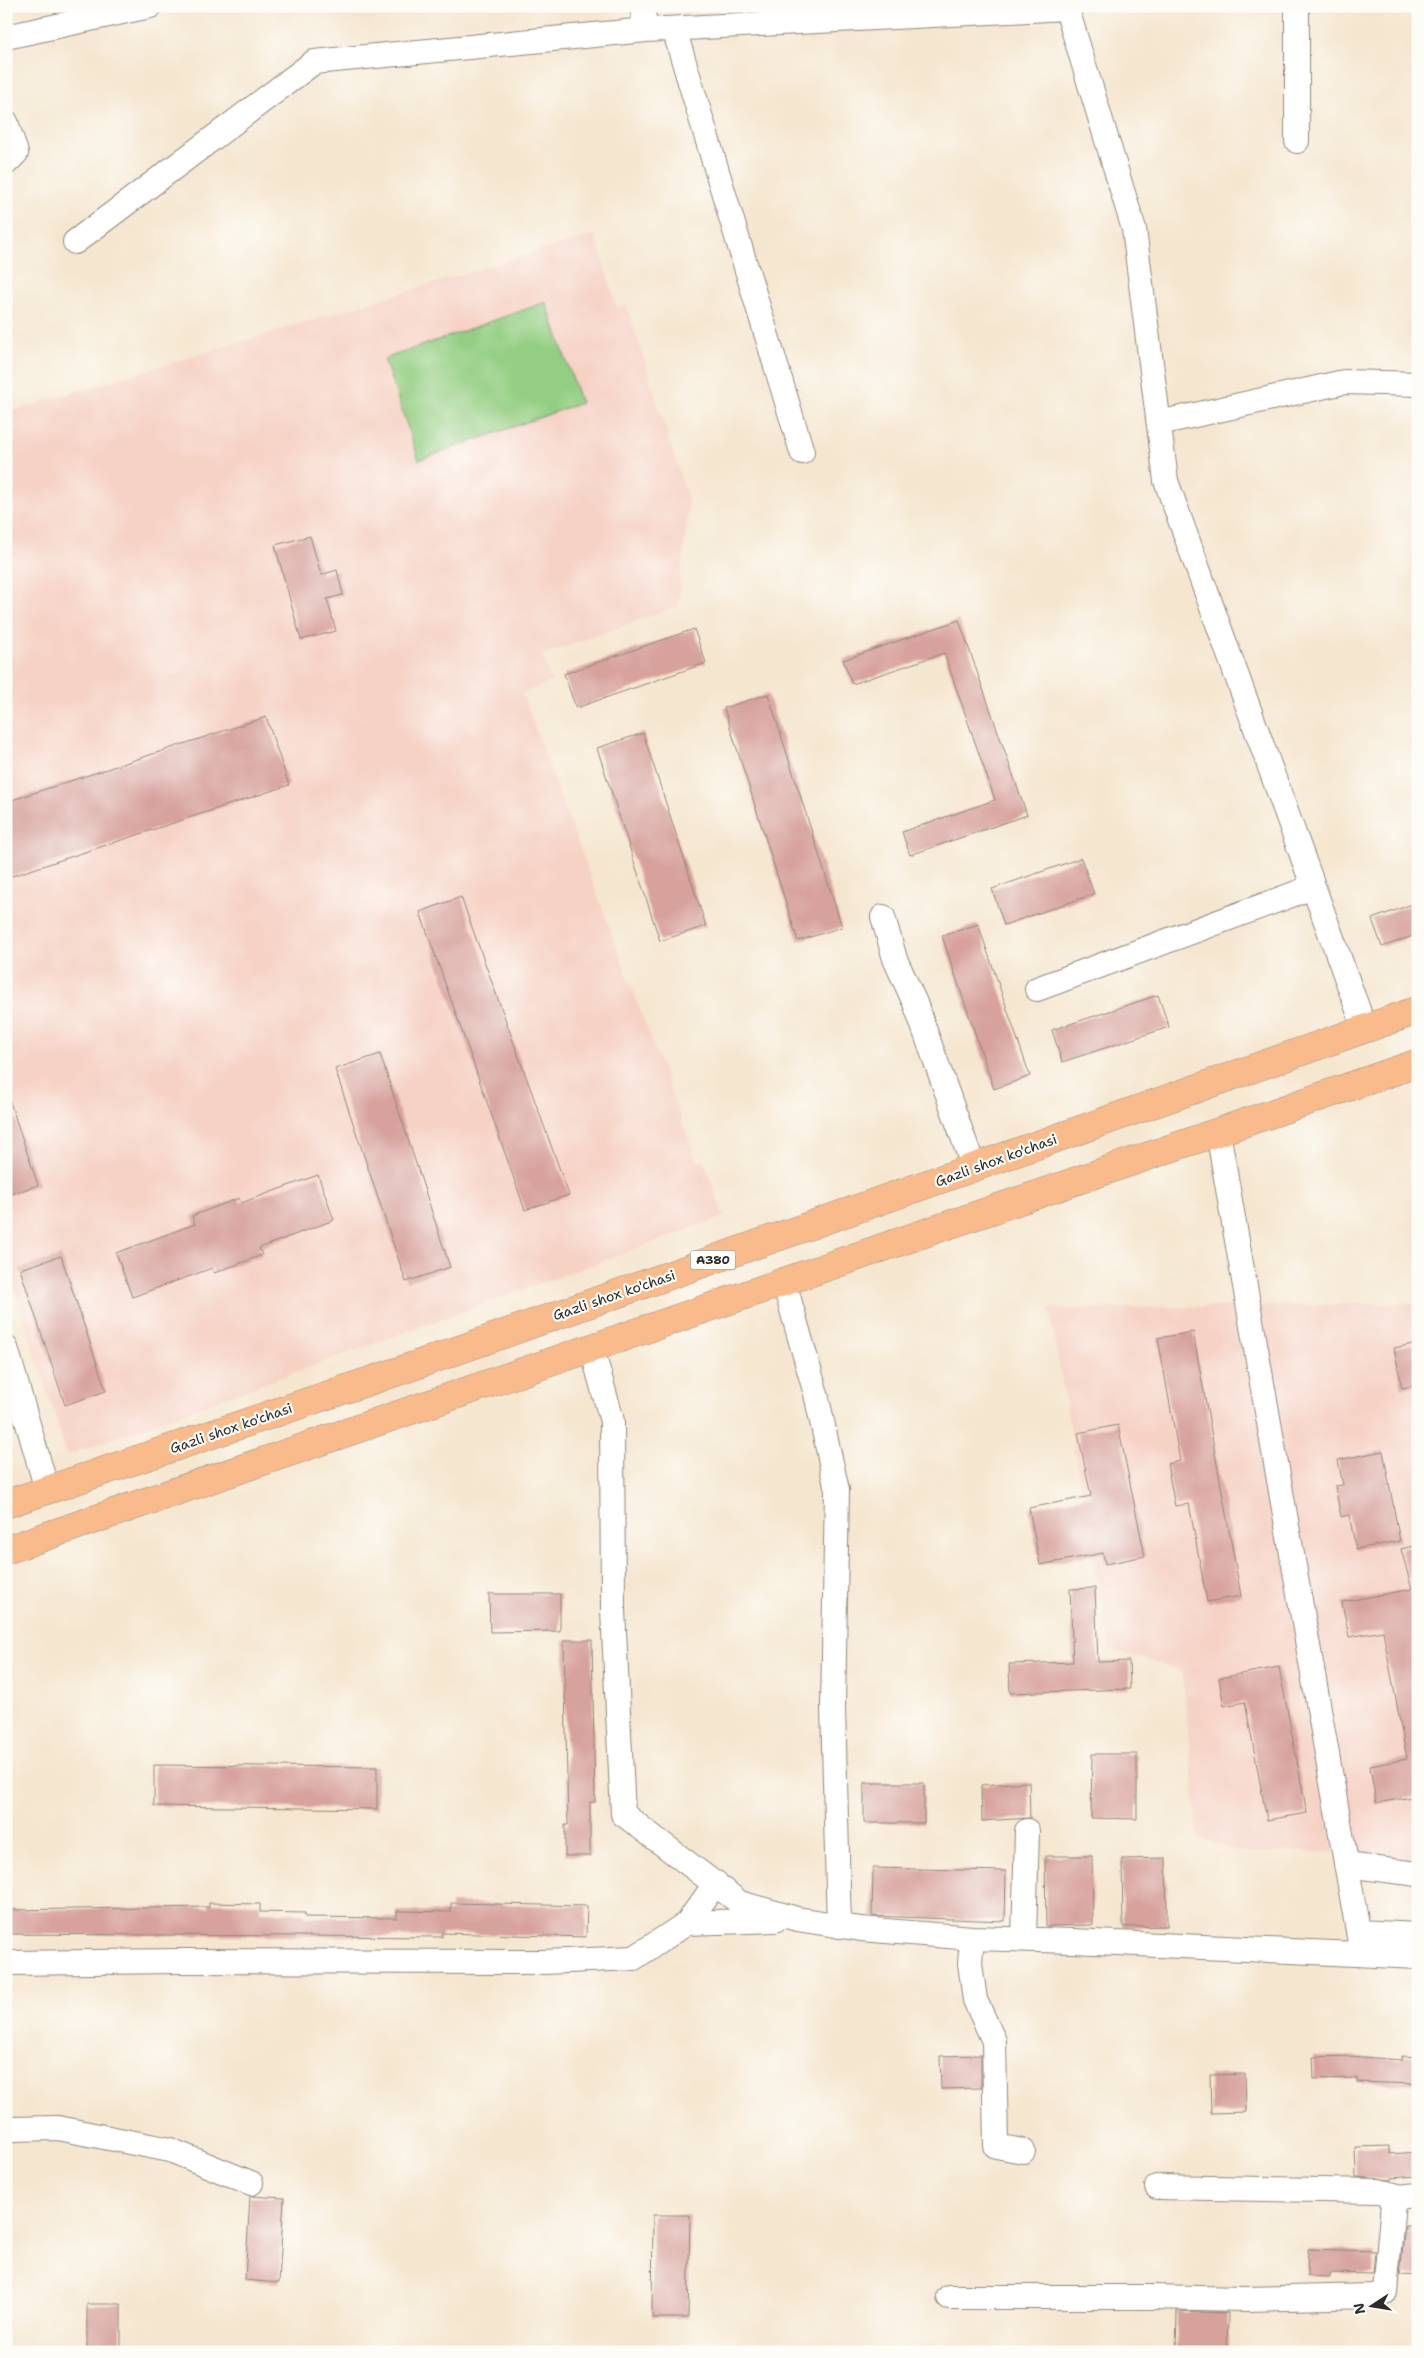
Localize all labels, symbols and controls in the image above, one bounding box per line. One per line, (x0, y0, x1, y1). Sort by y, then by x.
street label: Gazli shox ko'chasi (933, 1130, 1059, 1190)
road number: A380 (690, 1250, 736, 1270)
street label: Gazli shox ko'chasi (550, 1266, 678, 1324)
street label: Gazli shox ko'chasi (167, 1399, 295, 1457)
north arrow (1346, 2280, 1396, 2330)
text: N (1349, 2301, 1369, 2316)

